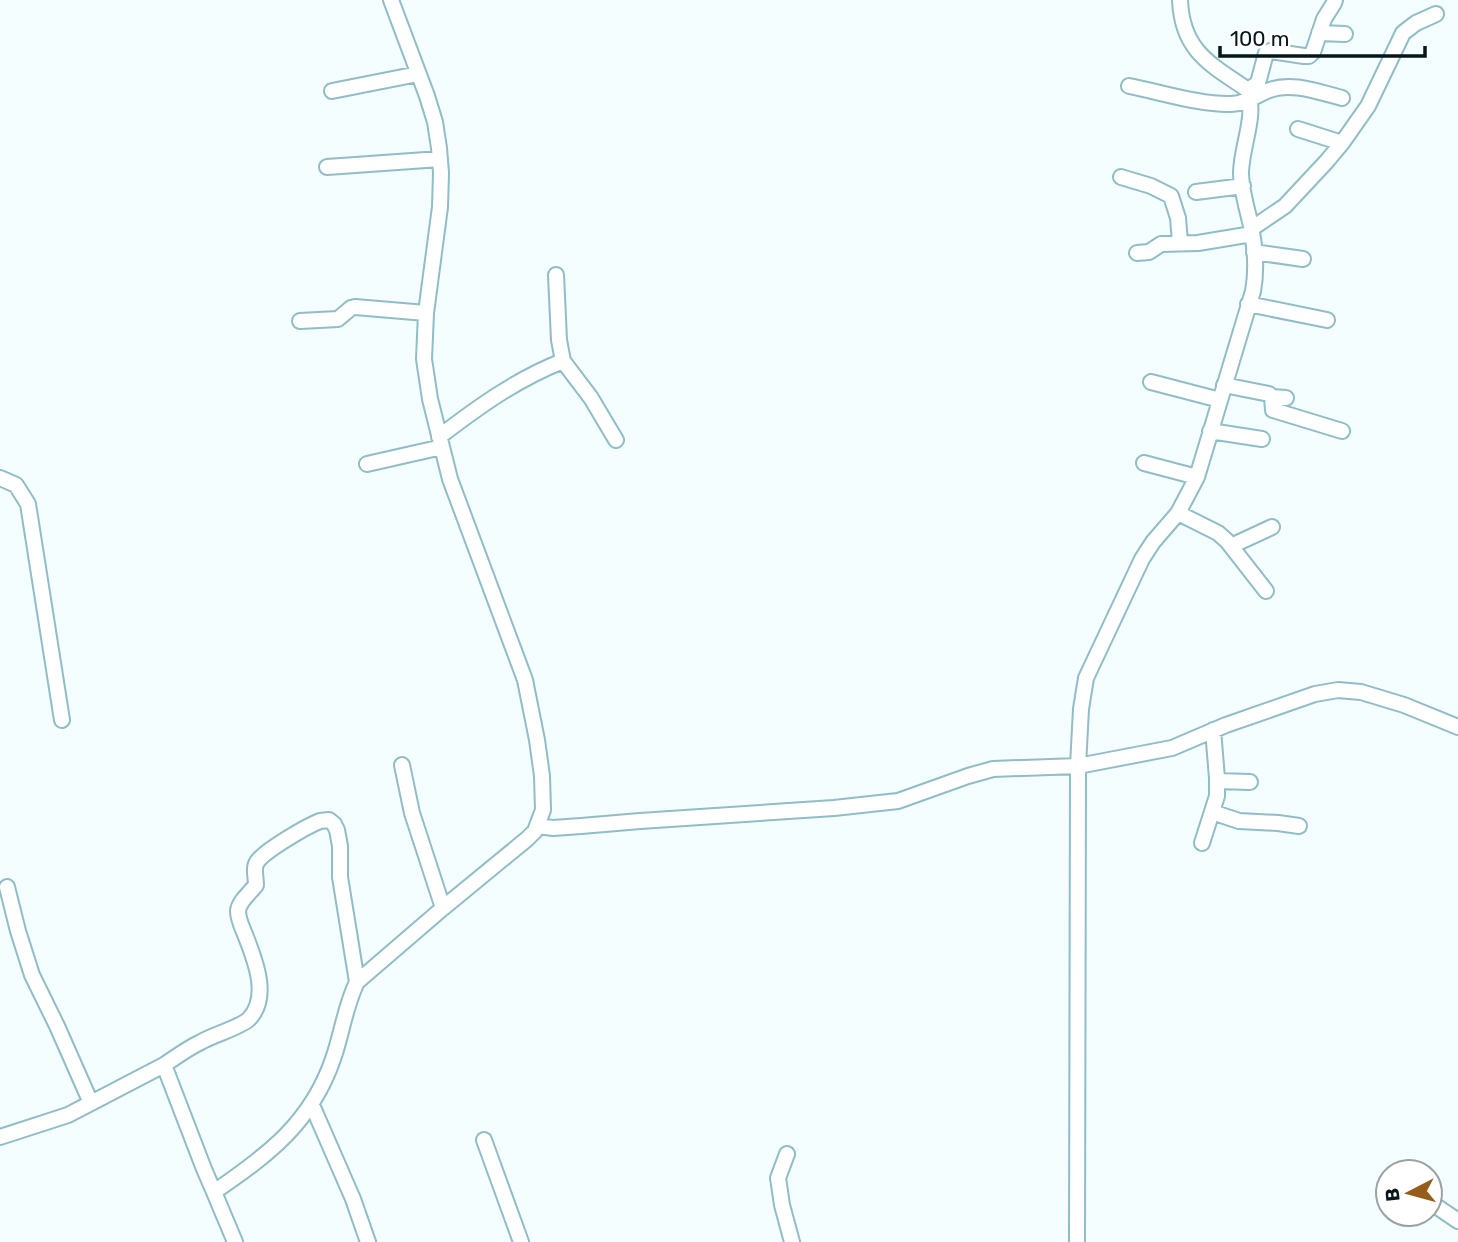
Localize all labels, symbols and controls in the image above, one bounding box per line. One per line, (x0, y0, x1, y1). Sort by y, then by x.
scale bar (1220, 14, 1425, 58)
text: 100 m (1230, 26, 1289, 51)
north arrow (1374, 1158, 1444, 1228)
text: B (1380, 1187, 1405, 1203)

